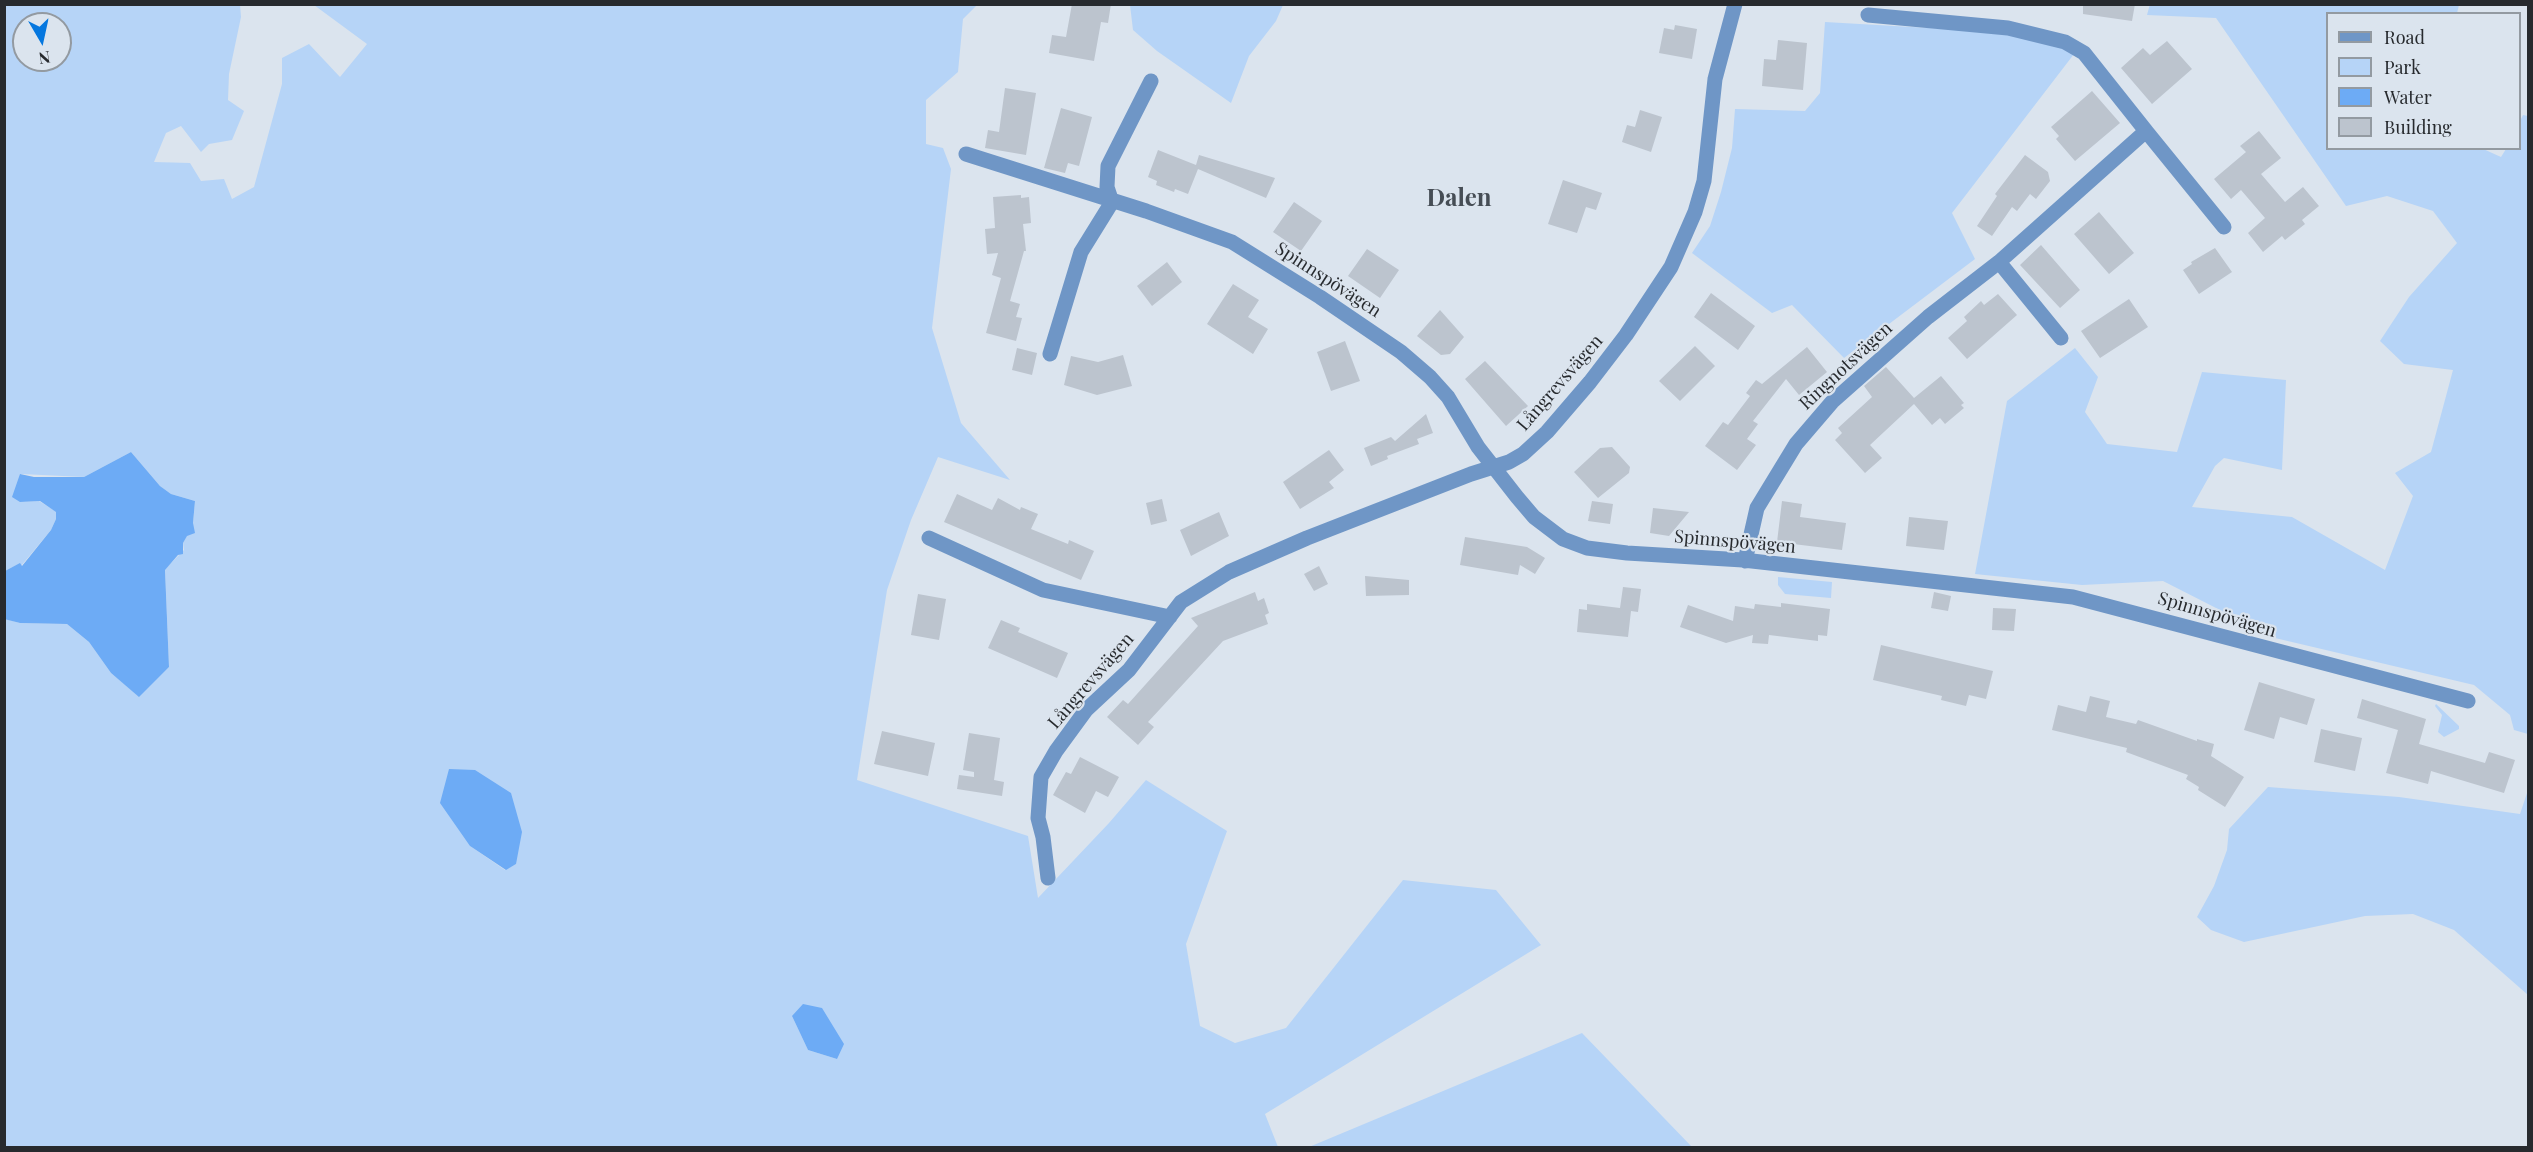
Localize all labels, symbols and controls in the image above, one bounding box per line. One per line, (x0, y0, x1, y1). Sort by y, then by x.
north arrow (12, 12, 72, 72)
legend (2326, 12, 2521, 150)
text: Road (2384, 25, 2425, 49)
text: N (37, 47, 52, 70)
text: Park (2384, 55, 2421, 79)
text: Water (2384, 85, 2432, 109)
text: Building (2384, 115, 2452, 139)
district label: Dalen (1427, 185, 1491, 213)
street label: Spinnspövägen (1271, 238, 1385, 322)
street label: Ringnotsvägen (1795, 318, 1897, 414)
street label: Långrevsvägen (1513, 331, 1607, 435)
street label: Spinnspövägen (1673, 526, 1797, 558)
street label: Spinnspövägen (2155, 588, 2279, 642)
street label: Långrevsvägen (1044, 629, 1138, 733)

